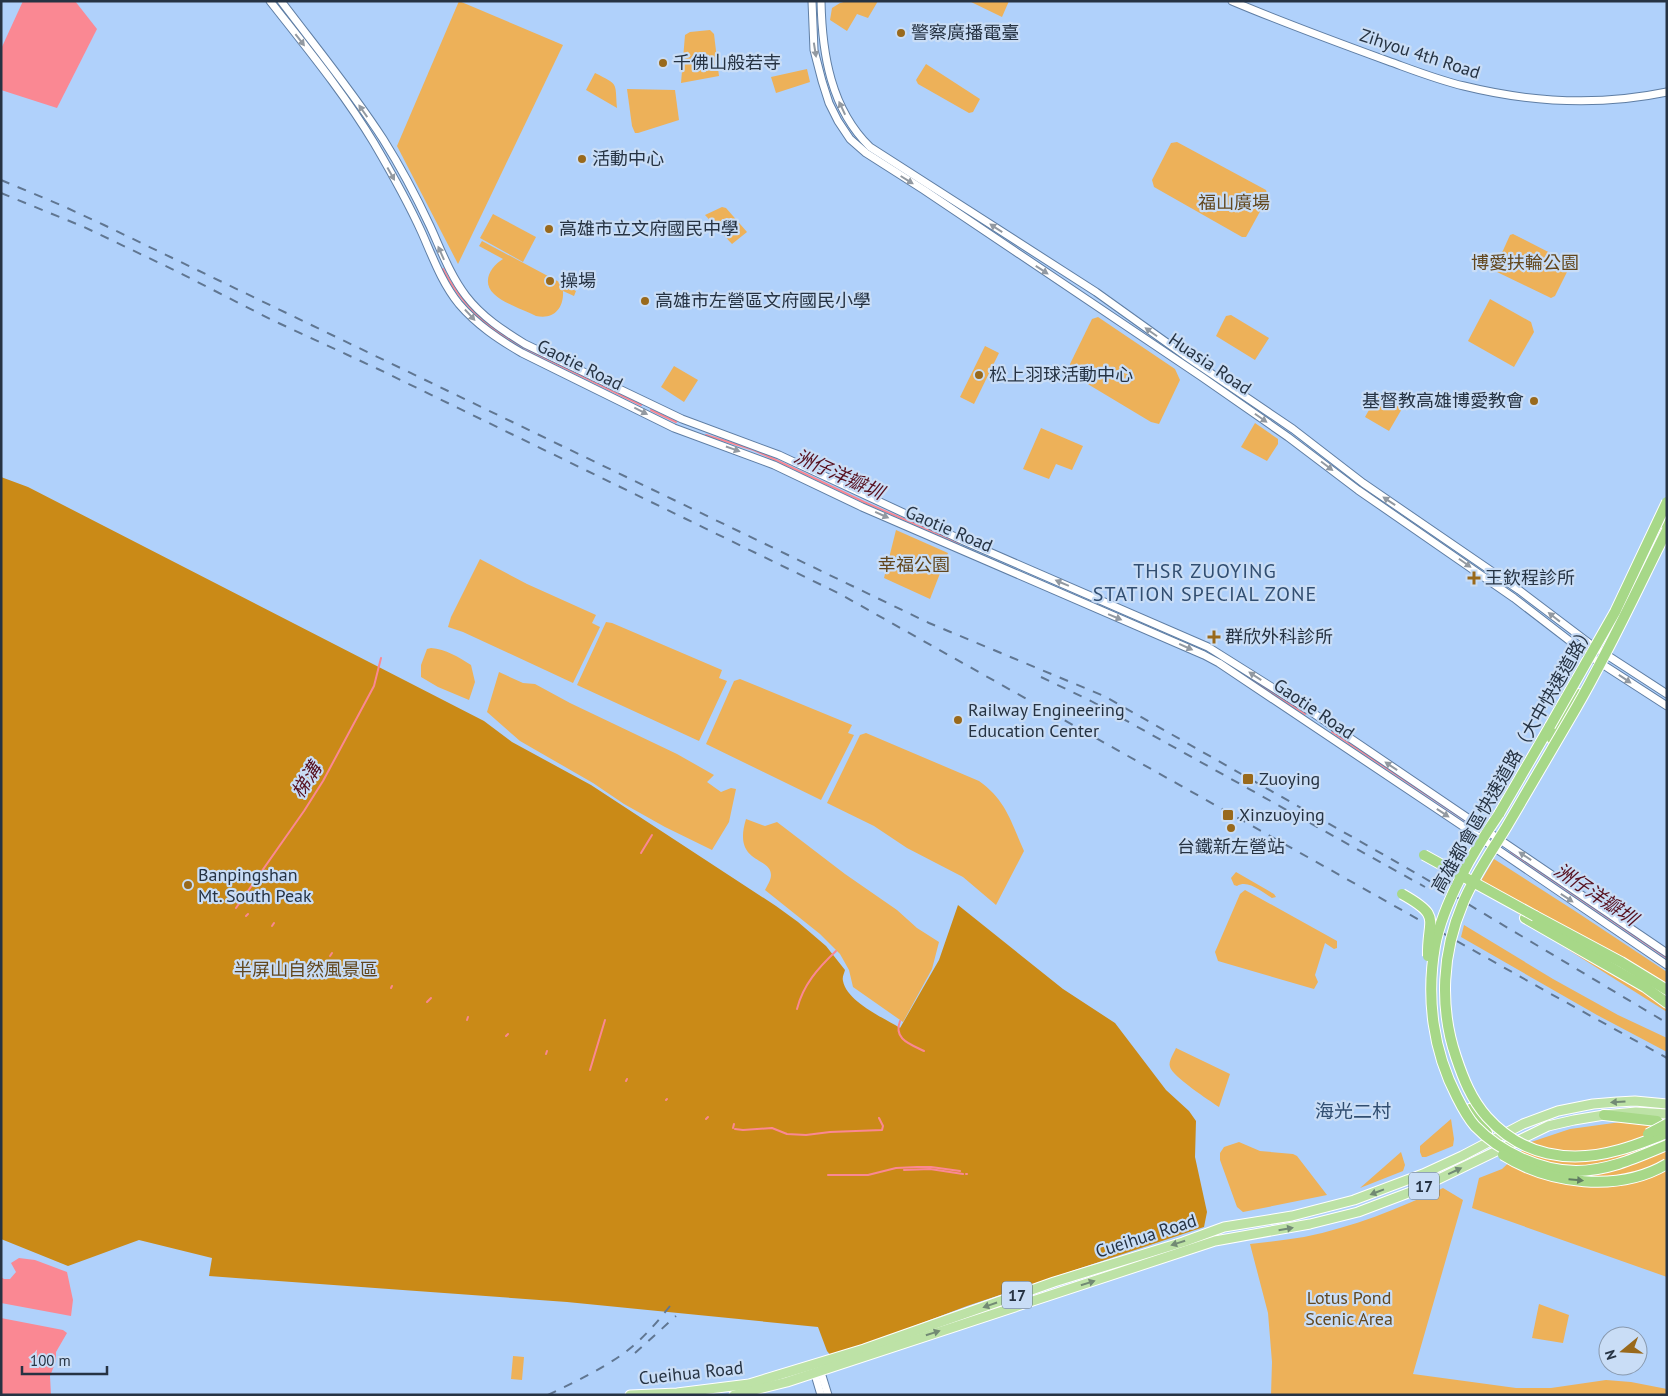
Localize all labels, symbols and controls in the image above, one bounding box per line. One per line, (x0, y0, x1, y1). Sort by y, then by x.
place label: 警察廣播電臺 (911, 21, 1019, 44)
street label: Zihyou 4th Road (1357, 23, 1483, 84)
marker: 警察廣播電臺 (895, 27, 907, 39)
one-way arrow (295, 33, 305, 47)
one-way arrow (811, 42, 819, 58)
place label: 千佛山般若寺 (673, 51, 781, 74)
marker: 千佛山般若寺 (657, 57, 669, 69)
one-way arrow (837, 100, 846, 115)
one-way arrow (358, 104, 368, 117)
place label: 活動中心 (592, 147, 664, 170)
marker: 活動中心 (576, 153, 588, 165)
one-way arrow (387, 167, 395, 181)
one-way arrow (901, 175, 914, 184)
park label: 福山廣場 (1198, 191, 1270, 214)
place label: 高雄市立文府國民中學 (559, 217, 739, 240)
marker: 高雄市立文府國民中學 (543, 223, 555, 235)
one-way arrow (989, 223, 1003, 233)
one-way arrow (437, 246, 445, 260)
park label: 博愛扶輪公園 (1471, 251, 1579, 274)
one-way arrow (1036, 265, 1049, 274)
place label: 操場 (560, 269, 596, 292)
marker: 操場 (544, 275, 556, 287)
place label: 高雄市左營區文府國民小學 (655, 289, 871, 312)
marker: 高雄市左營區文府國民小學 (639, 295, 651, 307)
one-way arrow (464, 309, 476, 321)
one-way arrow (1145, 327, 1158, 337)
street label: Huasia Road (1164, 327, 1256, 400)
street label: Gaotie Road (534, 334, 627, 395)
place label: 松上羽球活動中心 (989, 363, 1133, 386)
marker: 松上羽球活動中心 (973, 369, 985, 381)
place label: 基督教高雄博愛教會 (1362, 389, 1524, 412)
marker: 基督教高雄博愛教會 (1528, 395, 1540, 407)
one-way arrow (634, 407, 649, 415)
one-way arrow (1255, 413, 1268, 423)
water label: 洲仔洋瓣圳 (791, 444, 890, 505)
one-way arrow (726, 446, 741, 454)
one-way arrow (1320, 461, 1334, 471)
one-way arrow (1382, 496, 1396, 506)
street label: Gaotie Road (902, 500, 996, 557)
one-way arrow (875, 512, 889, 520)
park label: 幸福公園 (878, 553, 950, 576)
district label: THSR ZUOYING STATION SPECIAL ZONE (1093, 558, 1317, 607)
one-way arrow (1458, 558, 1472, 568)
place label: 王欽程診所 (1485, 566, 1575, 589)
marker: 王欽程診所 (1467, 571, 1481, 585)
one-way arrow (1055, 578, 1069, 586)
one-way arrow (1547, 612, 1561, 622)
one-way arrow (1108, 613, 1122, 621)
street label: 高雄都會區快速道路（大中快速道路） (1426, 620, 1599, 897)
place label: 群欣外科診所 (1225, 625, 1333, 648)
marker: 群欣外科診所 (1207, 630, 1221, 644)
one-way arrow (1179, 644, 1193, 652)
one-way arrow (1249, 671, 1262, 680)
street label: Gaotie Road (1269, 673, 1359, 744)
one-way arrow (1618, 674, 1632, 684)
place label: Railway Engineering Education Center (968, 698, 1125, 742)
marker: Railway Engineering Education Center (952, 714, 964, 726)
water label: 梯溝 (286, 755, 328, 802)
one-way arrow (1384, 761, 1397, 771)
place label: Zuoying (1259, 767, 1320, 790)
marker: Zuoying (1241, 772, 1255, 786)
place label: Xinzuoying (1239, 803, 1325, 826)
marker: Xinzuoying (1221, 808, 1235, 822)
one-way arrow (1436, 808, 1449, 818)
marker: 台鐵新左營站 (1225, 822, 1237, 834)
place label: 台鐵新左營站 (1177, 835, 1285, 858)
one-way arrow (1519, 852, 1532, 861)
water label: 洲仔洋瓣圳 (1550, 857, 1645, 932)
place label: Banpingshan Mt. South Peak (198, 863, 312, 907)
marker: Banpingshan Mt. South Peak (182, 879, 194, 891)
one-way arrow (1561, 893, 1574, 902)
park label: 半屏山自然風景區 (234, 958, 378, 981)
district label: 海光二村 (1315, 1099, 1391, 1123)
one-way arrow (1610, 1099, 1626, 1107)
one-way arrow (1448, 1167, 1462, 1175)
road number: 17 (1409, 1172, 1439, 1200)
one-way arrow (1568, 1176, 1584, 1184)
one-way arrow (1370, 1189, 1385, 1196)
street label: Cueihua Road (1092, 1208, 1199, 1263)
one-way arrow (1278, 1225, 1294, 1233)
one-way arrow (1170, 1240, 1185, 1247)
one-way arrow (1081, 1279, 1096, 1287)
road number: 17 (1002, 1282, 1032, 1308)
park label: Lotus Pond Scenic Area (1305, 1286, 1393, 1330)
one-way arrow (982, 1301, 997, 1309)
north arrow (1598, 1326, 1648, 1376)
one-way arrow (926, 1329, 941, 1337)
scale bar (22, 1344, 108, 1376)
text: N (1601, 1348, 1621, 1362)
text: 100 m (30, 1351, 71, 1370)
street label: Cueihua Road (638, 1356, 744, 1389)

